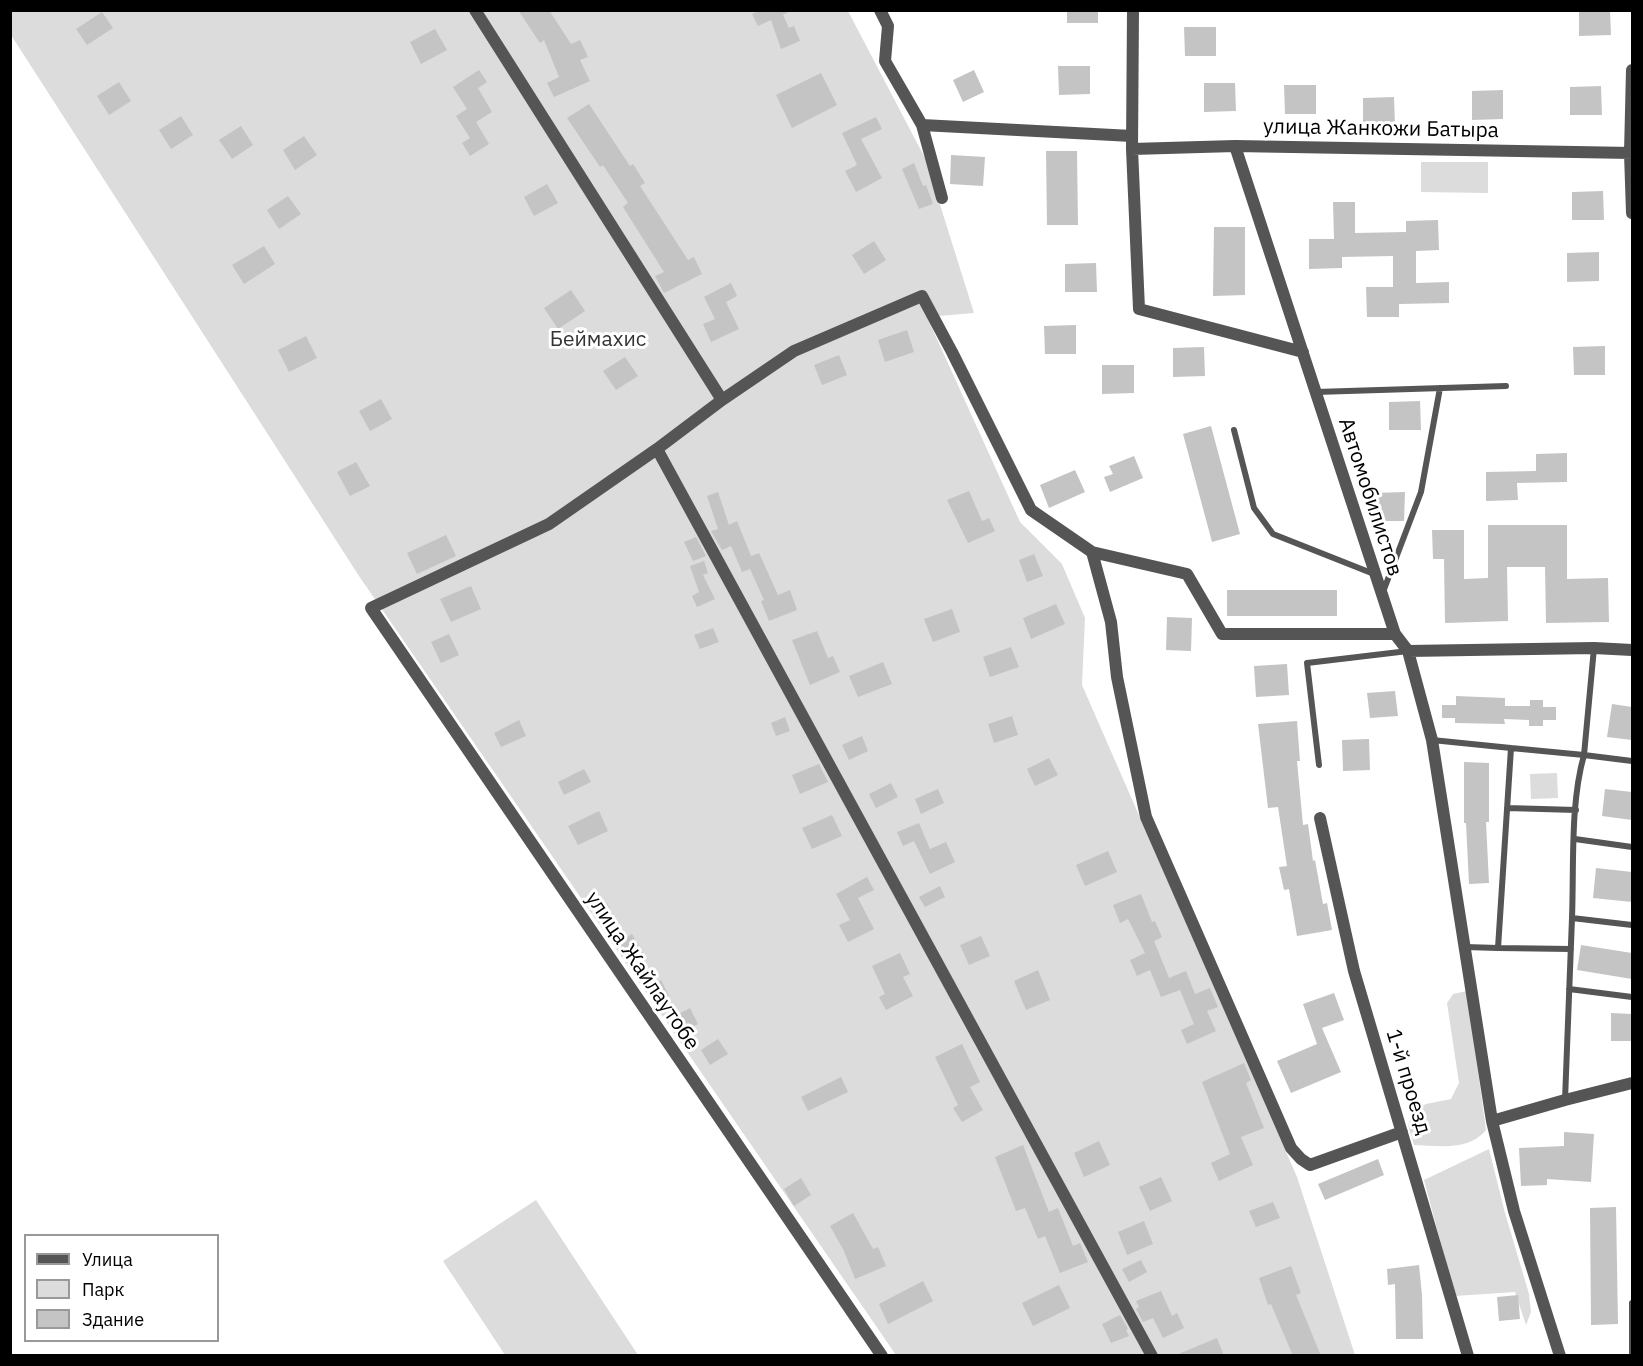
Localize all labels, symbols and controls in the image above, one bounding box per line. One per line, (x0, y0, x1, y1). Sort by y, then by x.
street label: улица Жанкожи Батыра (1263, 114, 1499, 144)
park label: Беймахис (550, 327, 646, 353)
street label: Автомобилистов (1333, 415, 1407, 579)
street label: улица Жайлаутобе (580, 887, 704, 1055)
street label: 1-й проезд (1380, 1026, 1436, 1138)
legend (24, 1234, 219, 1342)
text: Улица (82, 1248, 133, 1271)
text: Парк (82, 1278, 124, 1301)
text: Здание (82, 1308, 144, 1331)

